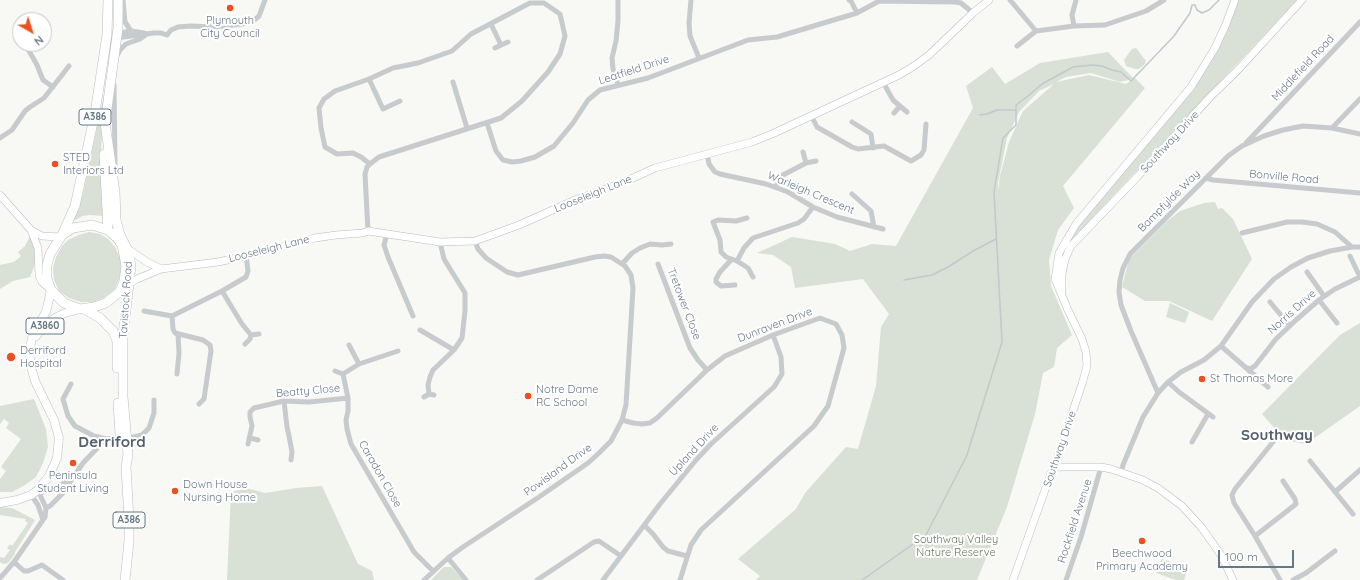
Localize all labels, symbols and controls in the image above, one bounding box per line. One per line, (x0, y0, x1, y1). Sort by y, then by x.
marker: Plymouth City Council (225, 3, 235, 13)
north arrow (12, 12, 52, 52)
place label: Plymouth City Council (200, 14, 260, 40)
street label: Middlefield Road (1269, 32, 1337, 104)
text: N (31, 33, 46, 49)
street label: Leatfield Drive (597, 52, 671, 88)
street label: Southway Drive (1138, 108, 1202, 176)
road number: A386 (79, 109, 111, 125)
place label: STED Interiors Ltd (63, 151, 124, 177)
marker: STED Interiors Ltd (50, 159, 60, 169)
street label: Bampfylde Way (1135, 167, 1203, 235)
street label: Bonville Road (1249, 167, 1319, 187)
street label: Warleigh Crescent (766, 169, 856, 217)
street label: Looseleigh Lane (552, 172, 634, 216)
street label: Looseleigh Lane (227, 233, 311, 265)
street label: Tavistock Road (117, 261, 135, 339)
street label: Tretower Close (664, 266, 704, 342)
street label: Norris Drive (1265, 287, 1319, 337)
street label: Dunraven Drive (736, 305, 814, 345)
road number: A3860 (26, 318, 64, 334)
place label: Derriford Hospital (20, 344, 66, 370)
marker: Derriford Hospital (5, 351, 17, 363)
place label: St Thomas More (1210, 372, 1293, 386)
marker: St Thomas More (1197, 374, 1207, 384)
street label: Beatty Close (275, 382, 341, 400)
place label: Notre Dame RC School (536, 383, 598, 409)
marker: Notre Dame RC School (523, 391, 533, 401)
street label: Southway Drive (1041, 409, 1079, 489)
street label: Upland Drive (667, 421, 721, 479)
district label: Southway (1241, 426, 1313, 444)
district label: Derriford (78, 433, 146, 451)
street label: Caradon Close (356, 438, 404, 510)
street label: Powisland Drive (522, 441, 594, 499)
marker: Peninsula Student Living (68, 458, 78, 468)
place label: Peninsula Student Living (37, 469, 109, 495)
street label: Rockfield Avenue (1055, 477, 1095, 565)
place label: Down House Nursing Home (183, 478, 256, 504)
marker: Down House Nursing Home (170, 486, 180, 496)
road number: A386 (113, 512, 145, 528)
park label: Southway Valley Nature Reserve (914, 533, 998, 559)
marker: Beechwood Primary Academy (1137, 536, 1147, 546)
scale bar (1220, 542, 1296, 568)
place label: Beechwood Primary Academy (1096, 547, 1188, 573)
text: 100 m (1225, 549, 1258, 564)

